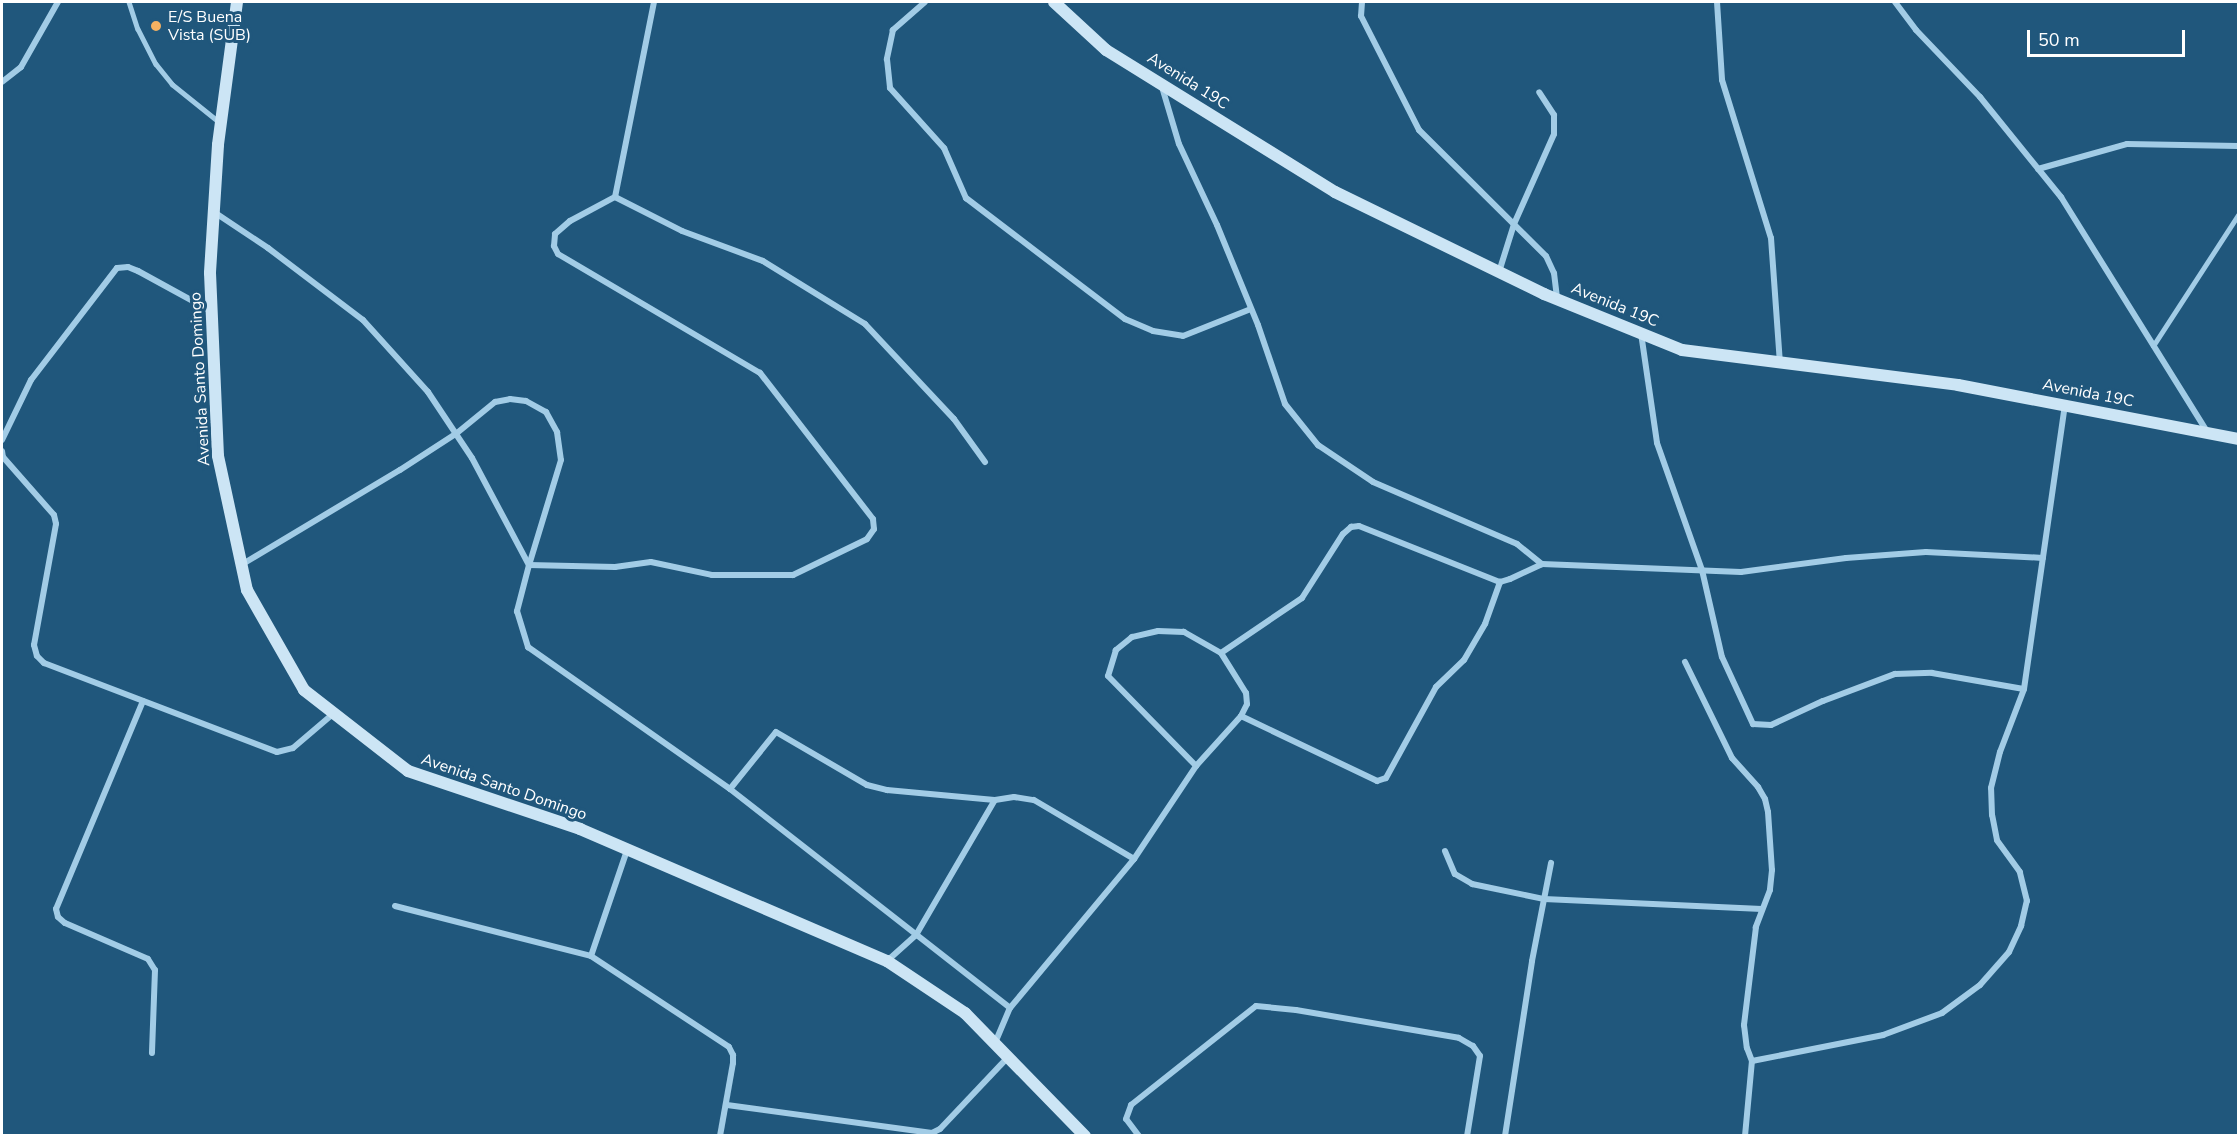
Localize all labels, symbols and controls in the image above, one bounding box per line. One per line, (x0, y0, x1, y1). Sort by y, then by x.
place label: E/S Buena Vista (SUB) (168, 7, 251, 45)
scale bar (2030, 18, 2188, 56)
marker: E/S Buena Vista (SUB) (149, 19, 163, 33)
text: 50 m (2038, 28, 2080, 52)
street label: Avenida 19C (1144, 48, 1232, 114)
street label: Avenida 19C (1568, 279, 1662, 331)
street label: Avenida Santo Domingo (186, 292, 214, 466)
street label: Avenida 19C (2041, 375, 2135, 411)
street label: Avenida Santo Domingo (419, 750, 589, 824)

